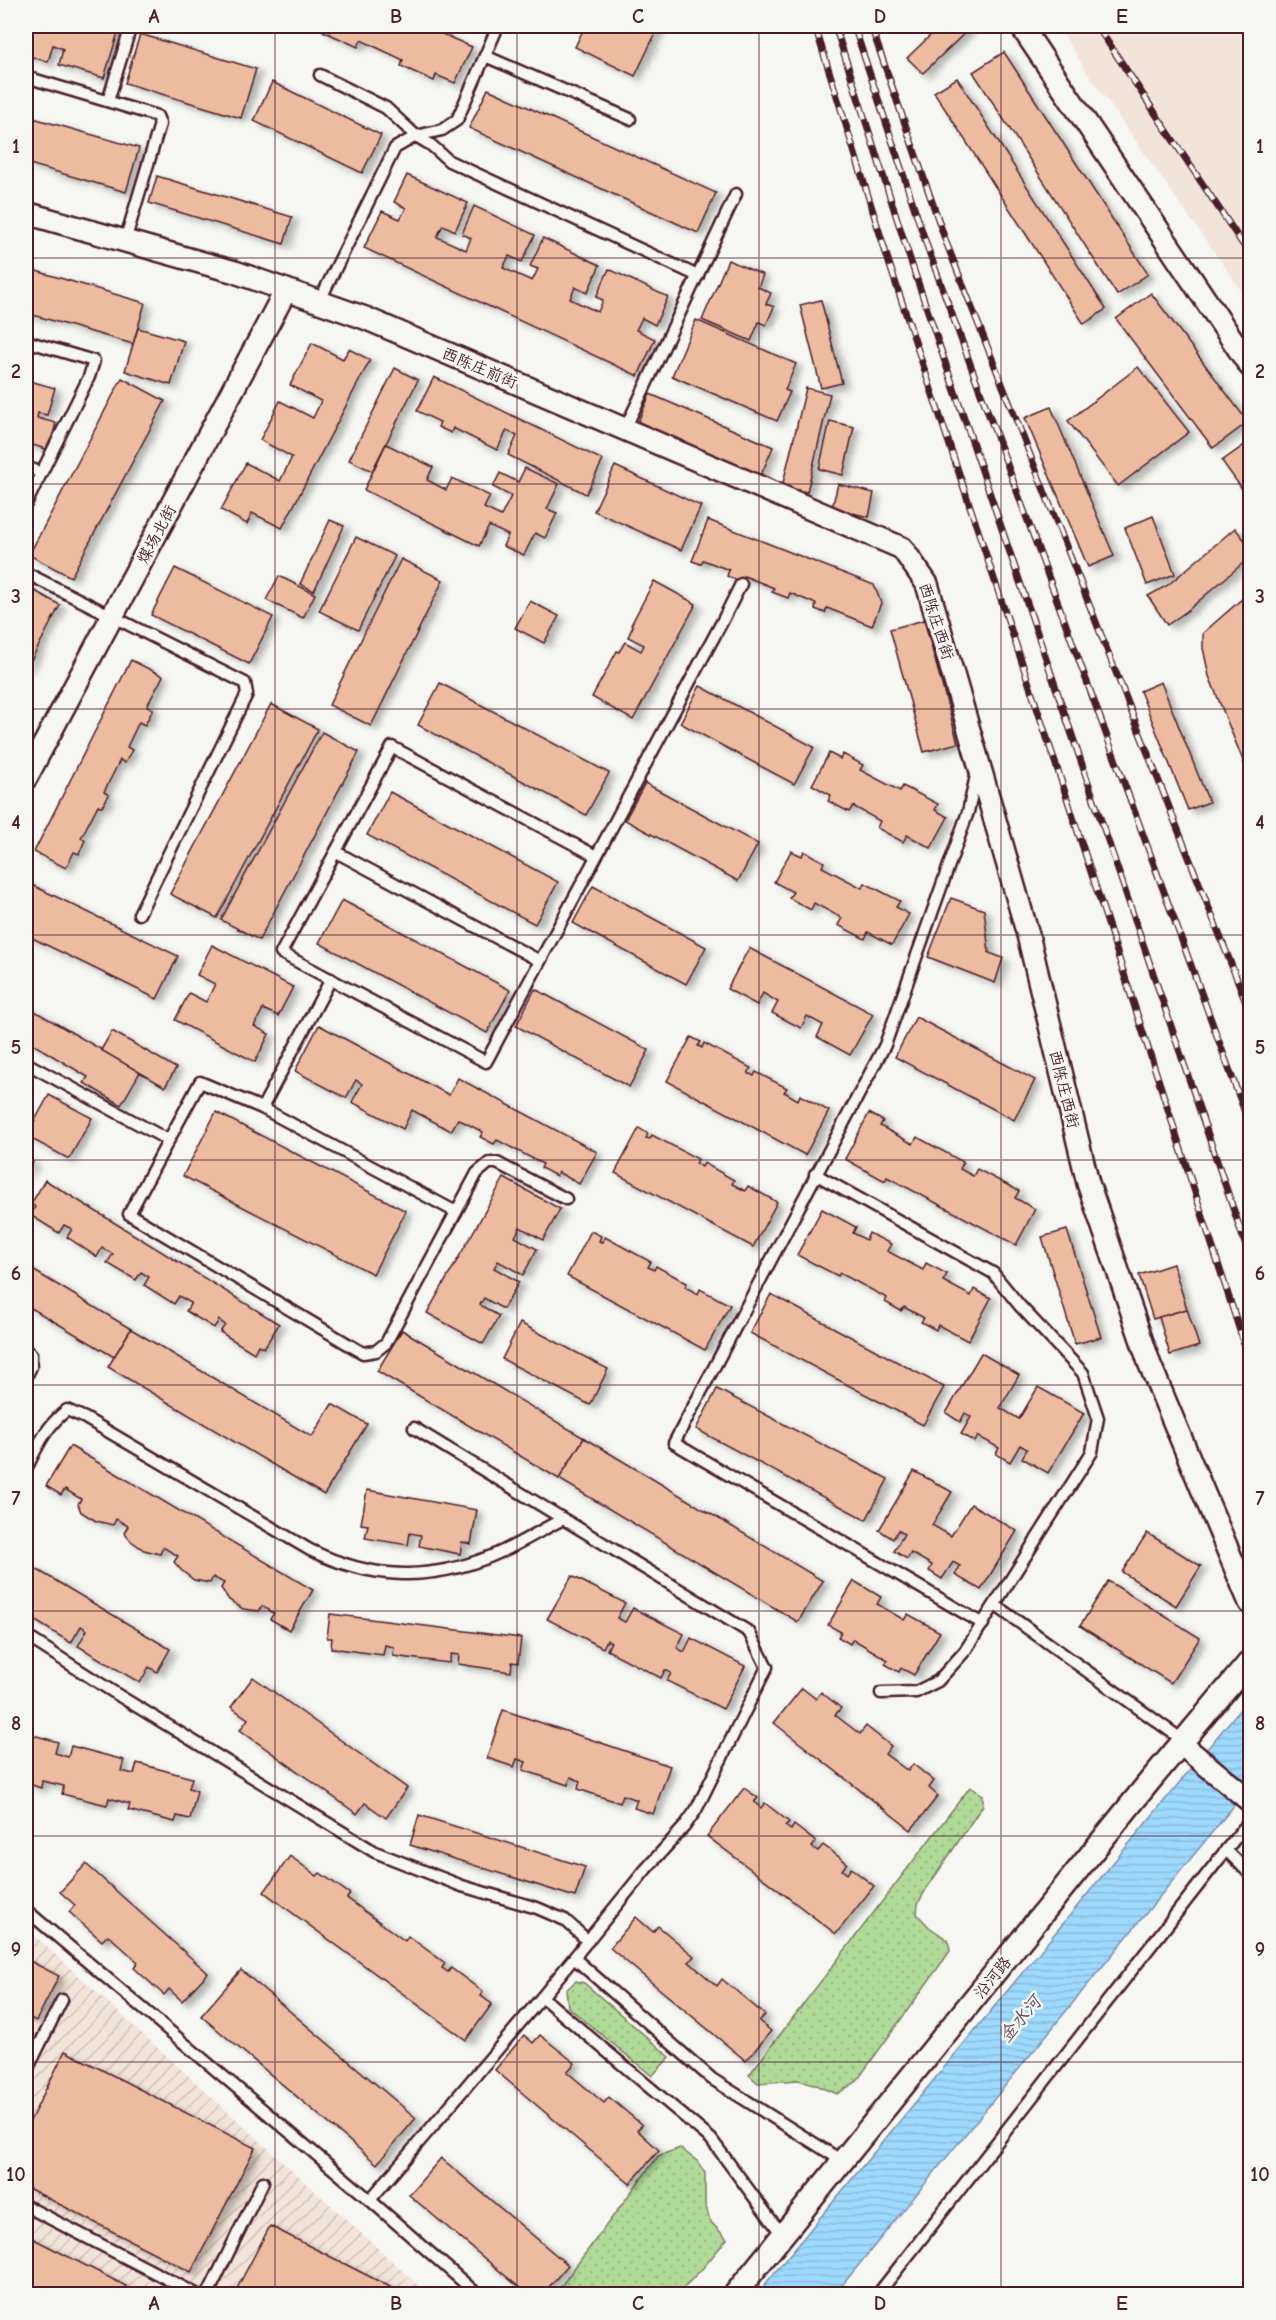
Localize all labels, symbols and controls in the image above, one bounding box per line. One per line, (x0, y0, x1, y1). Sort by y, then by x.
text: A (148, 5, 160, 28)
text: B (390, 5, 402, 28)
text: C (632, 5, 644, 28)
text: D (874, 5, 886, 28)
text: E (1116, 5, 1128, 28)
text: 1 (12, 135, 20, 158)
text: 1 (1256, 135, 1264, 158)
street label: 西陈庄前街 (439, 344, 520, 392)
text: 2 (11, 360, 21, 383)
text: 2 (1255, 360, 1265, 383)
street label: 煤场北街 (134, 502, 180, 567)
street label: 西陈庄西街 (915, 580, 957, 662)
text: 3 (11, 585, 21, 608)
text: 3 (1255, 585, 1265, 608)
text: 4 (11, 811, 21, 834)
text: 4 (1255, 811, 1265, 834)
text: 5 (11, 1036, 21, 1059)
text: 5 (1255, 1036, 1265, 1059)
street label: 西陈庄西街 (1046, 1048, 1082, 1130)
text: 6 (11, 1262, 21, 1285)
text: 6 (1255, 1262, 1265, 1285)
text: 7 (12, 1487, 21, 1510)
text: 7 (1256, 1487, 1265, 1510)
text: 8 (11, 1712, 21, 1735)
text: 8 (1255, 1712, 1265, 1735)
text: 9 (11, 1938, 21, 1961)
text: 9 (1255, 1938, 1265, 1961)
street label: 沿河路 (971, 1953, 1015, 2002)
water label: 金水河 (995, 1990, 1048, 2047)
text: 10 (6, 2163, 26, 2186)
text: 10 (1250, 2163, 1270, 2186)
text: A (148, 2292, 160, 2315)
text: B (390, 2292, 402, 2315)
text: C (632, 2292, 644, 2315)
text: D (874, 2292, 886, 2315)
text: E (1116, 2292, 1128, 2315)

